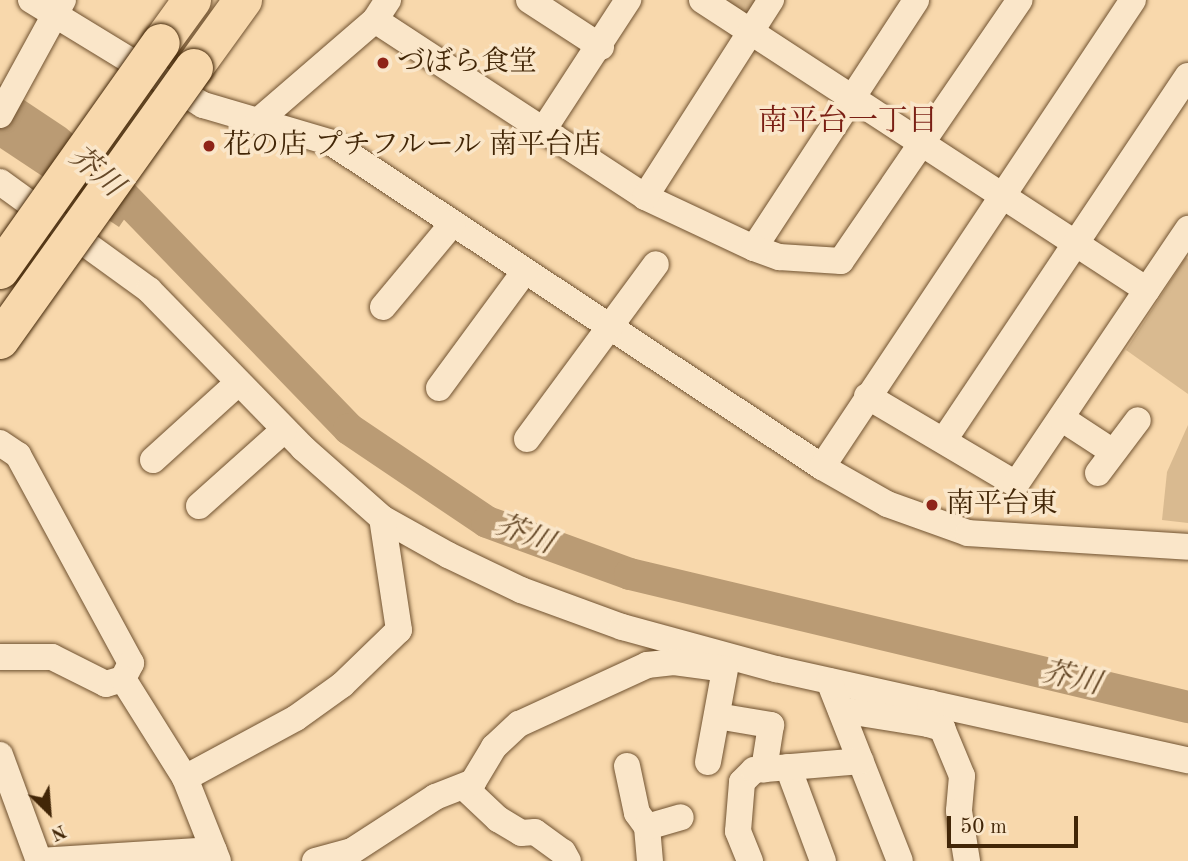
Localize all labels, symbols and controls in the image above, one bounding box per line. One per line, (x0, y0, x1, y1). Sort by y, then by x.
place label: づぼら食堂 (397, 46, 537, 80)
marker: づぼら食堂 (375, 55, 391, 71)
district label: 南平台一丁目 (758, 104, 938, 140)
place label: 花の店 プチフルール 南平台店 (223, 129, 603, 163)
marker: 花の店 プチフルール 南平台店 (201, 138, 217, 154)
water label: 芥川 (61, 139, 129, 205)
place label: 南平台東 (946, 488, 1058, 522)
marker: 南平台東 (924, 497, 940, 513)
water label: 芥川 (490, 507, 558, 563)
water label: 芥川 (1038, 655, 1104, 703)
north arrow (14, 777, 84, 847)
scale bar (950, 802, 1081, 846)
text: 50 m (960, 817, 1007, 838)
text: N (47, 820, 69, 843)

